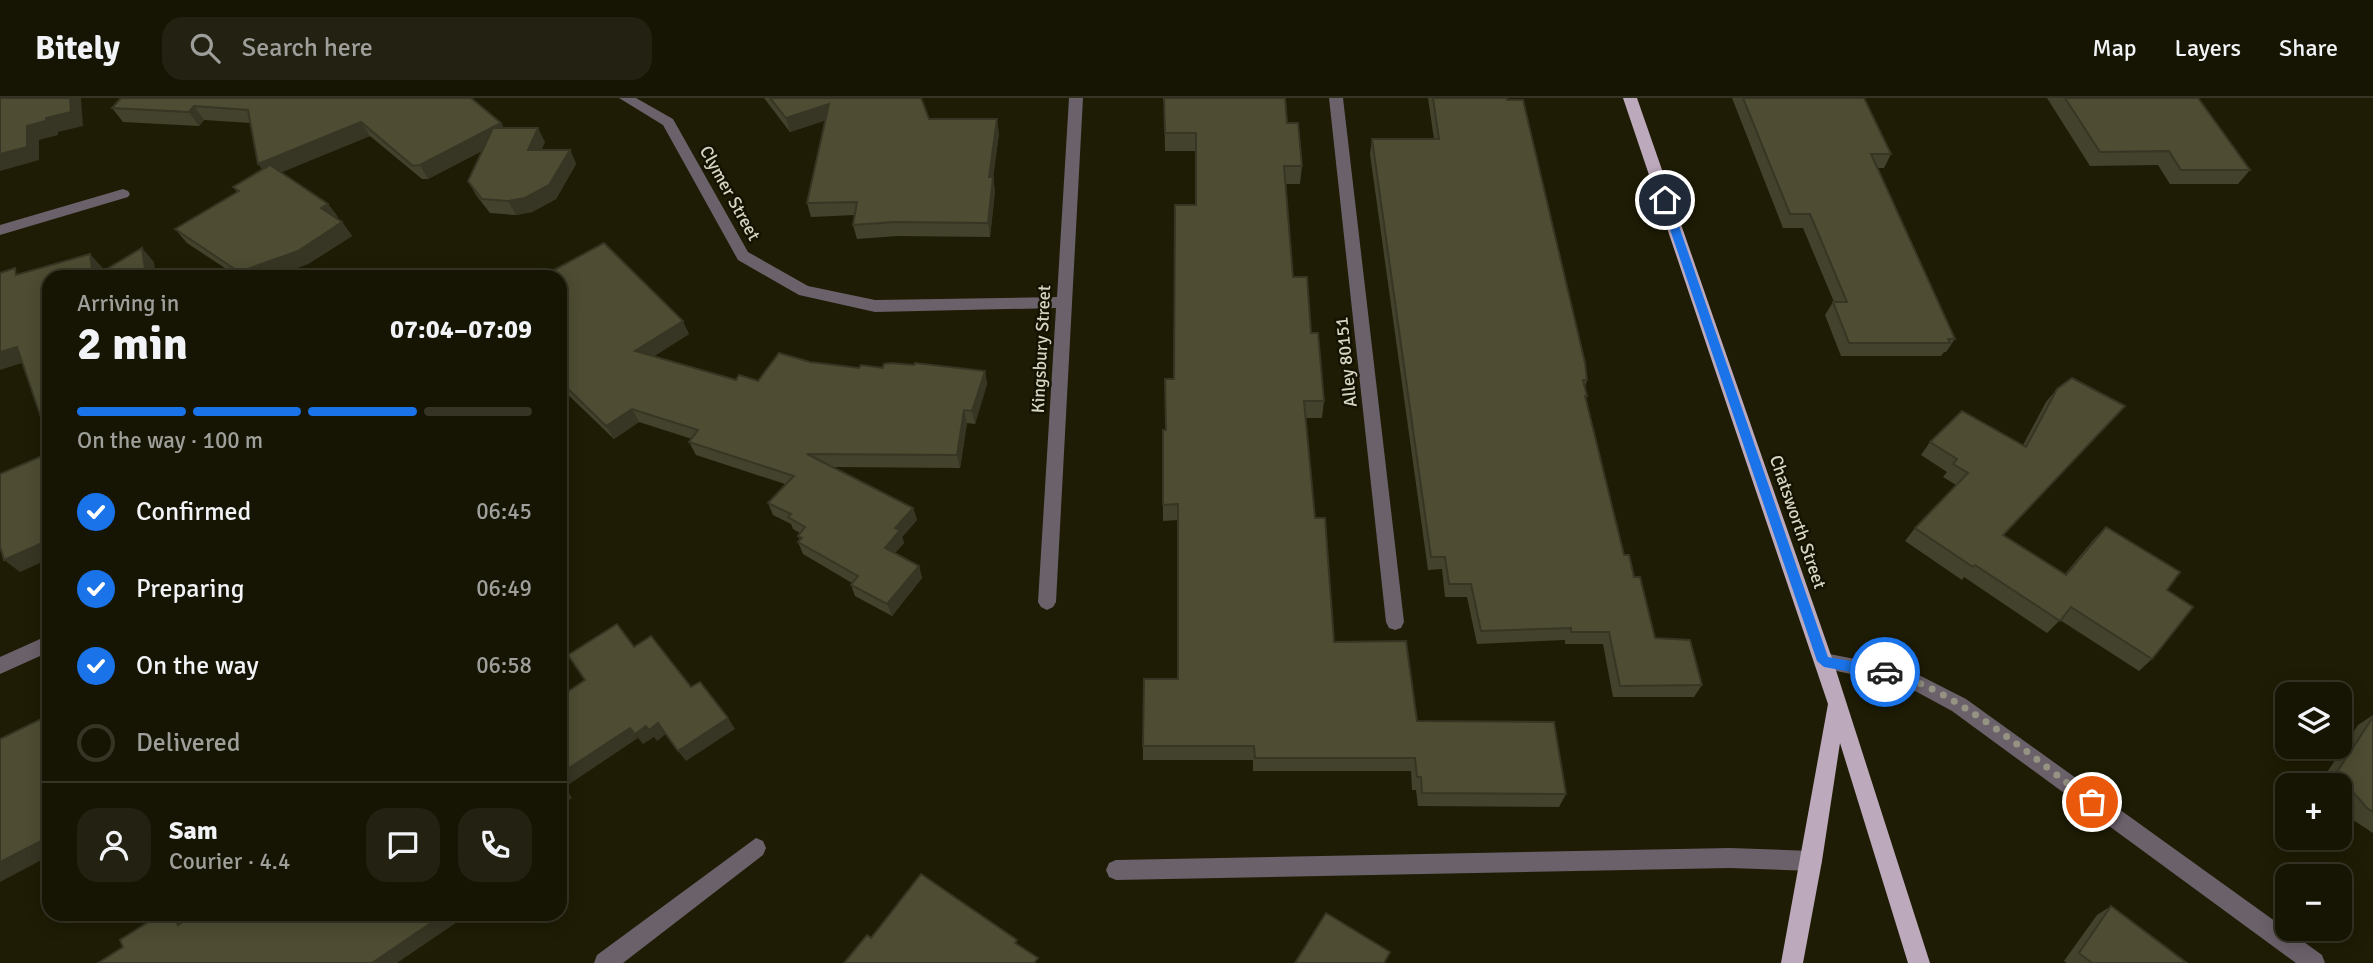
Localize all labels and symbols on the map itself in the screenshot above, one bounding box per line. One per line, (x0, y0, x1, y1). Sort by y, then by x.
street label: Clymer Street (695, 142, 765, 244)
pin (1635, 170, 1695, 230)
street label: Kingsbury Street (1027, 284, 1055, 414)
street label: Alley 80151 (1330, 316, 1362, 408)
street label: Chatsworth Street (1765, 452, 1831, 592)
courier (1850, 637, 1920, 707)
pin (2062, 772, 2122, 832)

